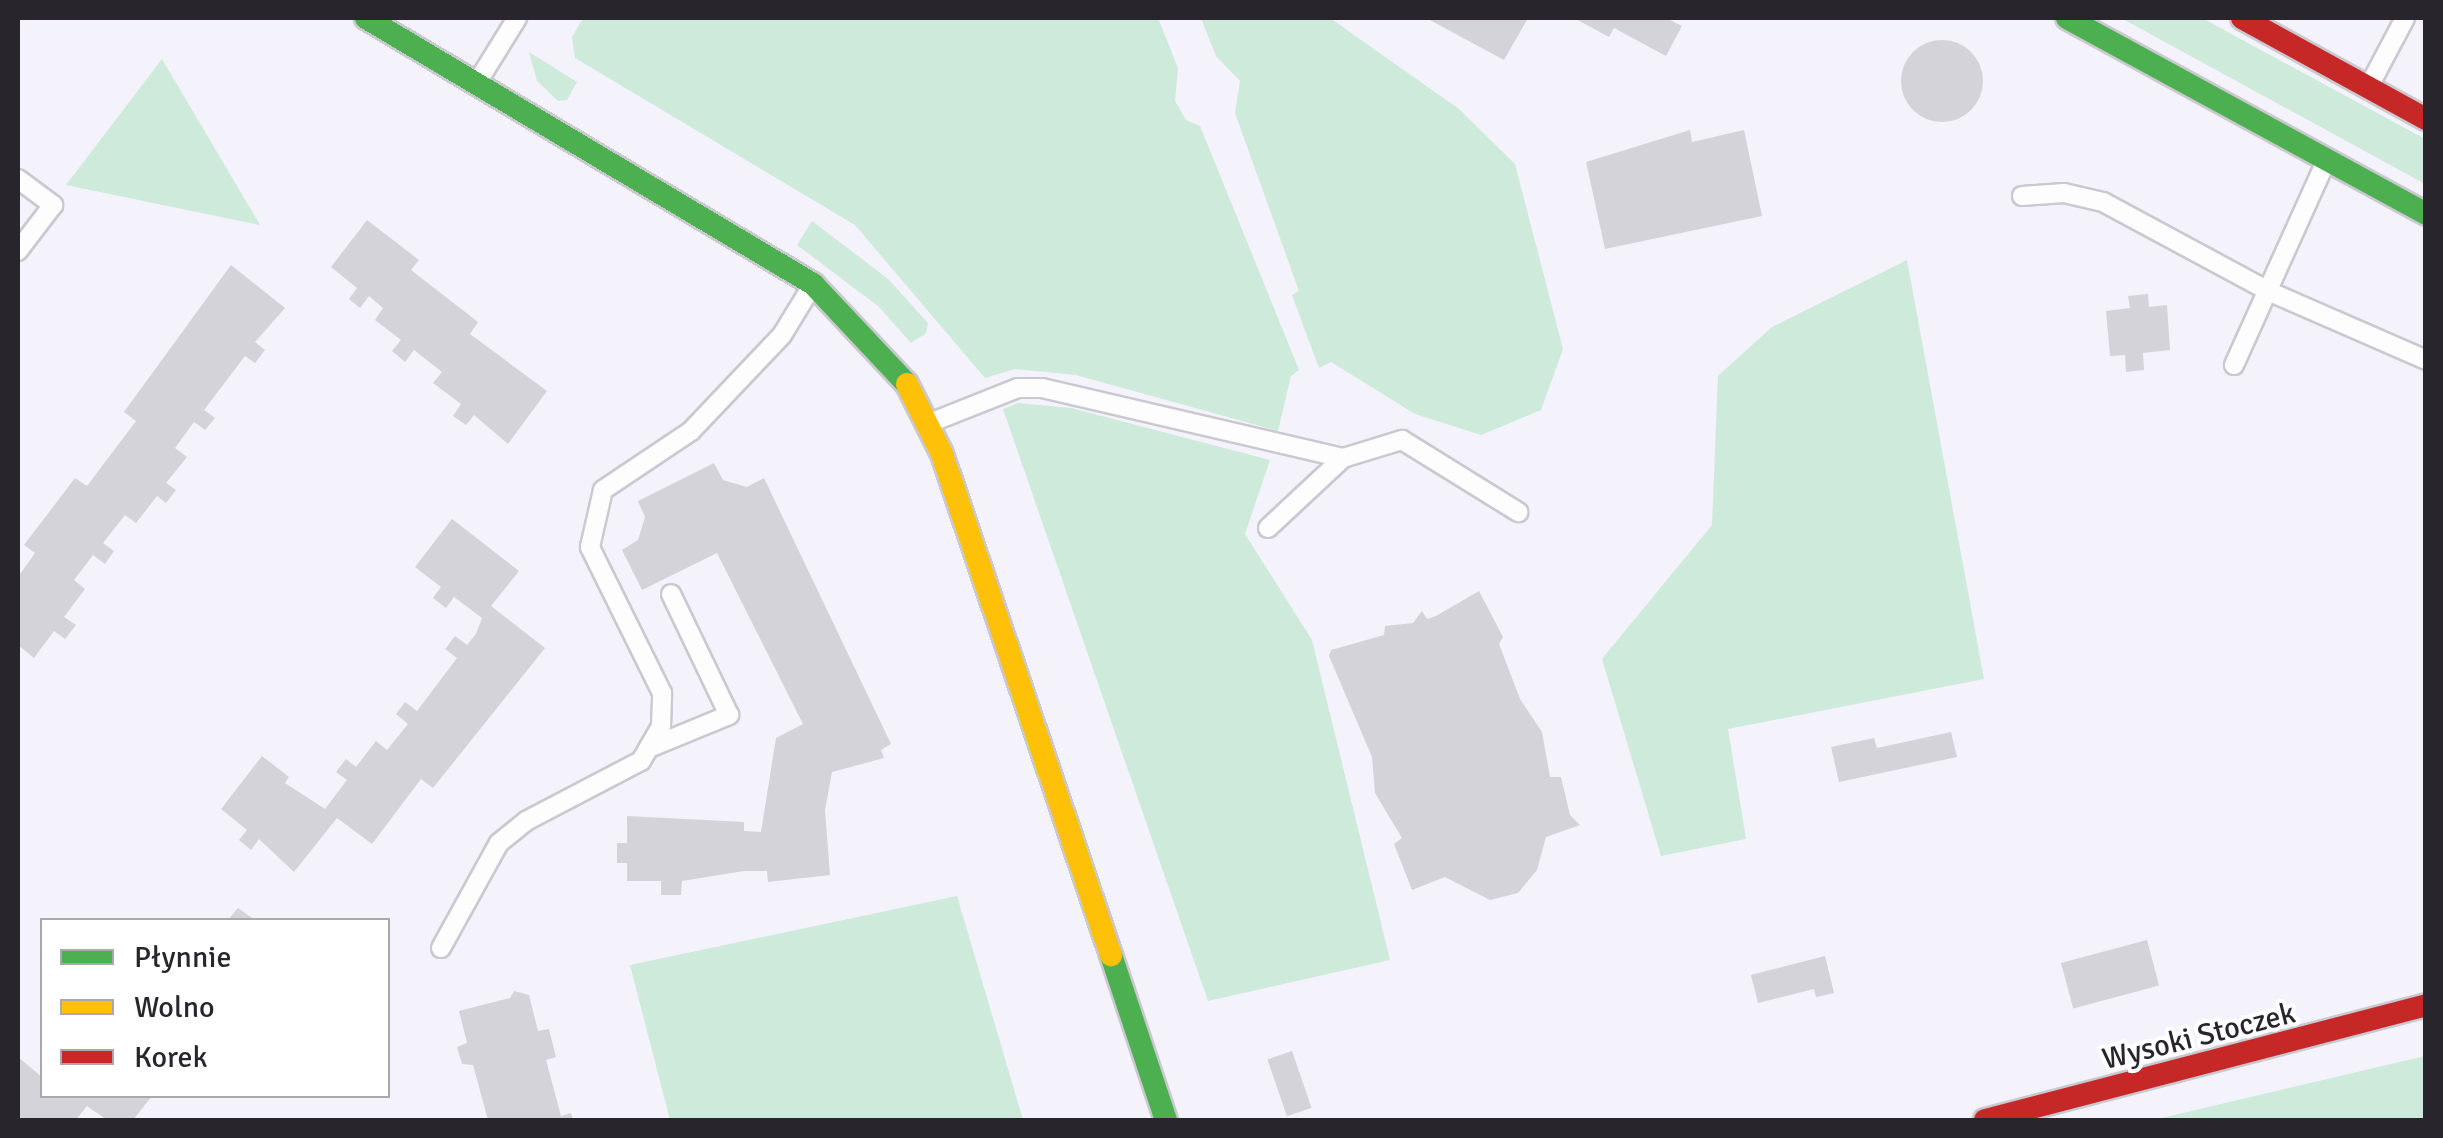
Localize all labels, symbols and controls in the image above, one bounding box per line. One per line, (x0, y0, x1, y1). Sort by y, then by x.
legend (40, 918, 390, 1098)
text: Płynnie (134, 939, 231, 976)
text: Wolno (134, 989, 215, 1026)
street label: Wysoki Stoczek (2099, 996, 2299, 1078)
text: Korek (134, 1039, 208, 1076)

